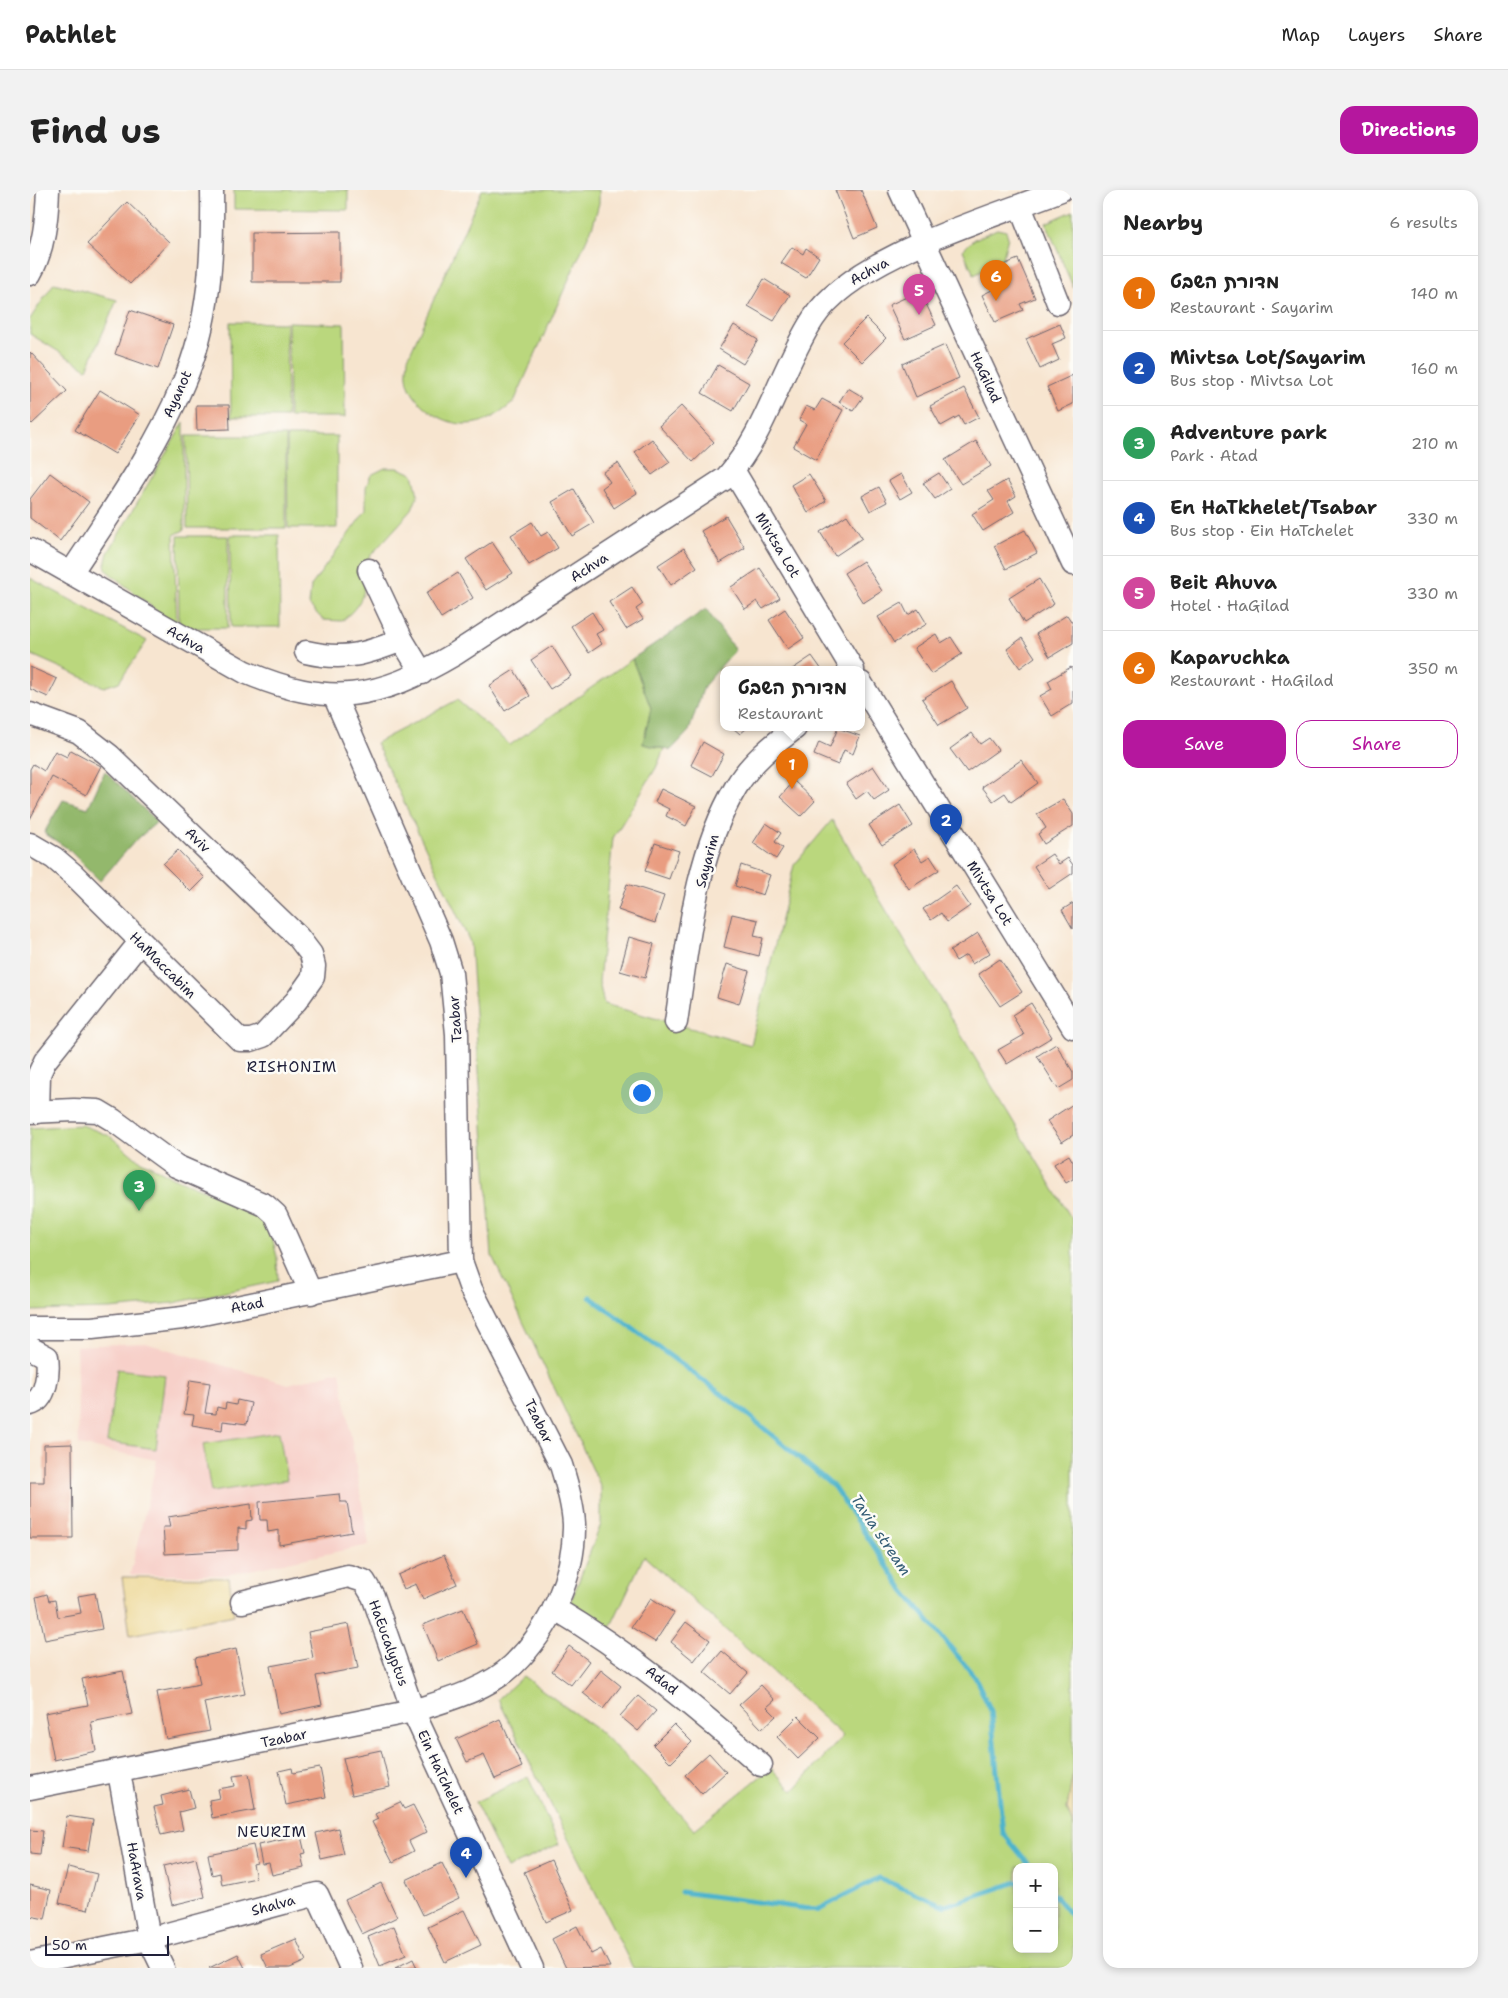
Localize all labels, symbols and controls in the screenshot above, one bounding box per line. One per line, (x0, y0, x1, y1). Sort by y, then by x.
text: Pathlet (25, 19, 116, 51)
text: Map (1282, 23, 1320, 47)
text: Layers (1348, 23, 1405, 47)
text: Share (1433, 23, 1483, 47)
button: Directions (1340, 106, 1478, 154)
text: Find us (30, 107, 161, 154)
text: Nearby (1123, 209, 1203, 237)
text: 6 results (1389, 212, 1458, 233)
street label: Achva (847, 253, 892, 289)
pin: 6 (980, 260, 1012, 301)
text: מדורת השבט (1170, 269, 1279, 294)
pin: 5 (903, 274, 935, 315)
text: 1 (1135, 283, 1143, 304)
text: 140 m (1411, 283, 1458, 304)
text: Restaurant · Sayarim (1170, 297, 1333, 318)
text: Mivtsa Lot/Sayarim (1170, 345, 1366, 370)
street label: HaGilad (966, 348, 1006, 406)
text: 2 (1133, 358, 1145, 379)
text: 160 m (1411, 358, 1458, 379)
street label: Ayanot (159, 368, 195, 420)
text: Bus stop · Mivtsa Lot (1170, 370, 1333, 391)
text: Adventure park (1170, 420, 1327, 445)
text: 3 (1133, 433, 1145, 454)
text: 210 m (1411, 433, 1458, 454)
text: Park · Atad (1170, 445, 1258, 466)
text: En HaTkhelet/Tsabar (1170, 495, 1377, 520)
text: 4 (1133, 508, 1145, 529)
text: 330 m (1406, 508, 1458, 529)
street label: Mivtsa Lot (751, 509, 805, 581)
text: Bus stop · Ein HaTchelet (1170, 520, 1354, 541)
street label: Achva (567, 548, 612, 586)
text: Beit Ahuva (1170, 570, 1277, 595)
text: 5 (1134, 583, 1144, 604)
text: 330 m (1406, 583, 1458, 604)
text: Hotel · HaGilad (1170, 595, 1289, 616)
street label: Achva (164, 621, 209, 657)
text: Kaparuchka (1170, 645, 1290, 670)
text: 6 (1133, 658, 1145, 679)
text: 350 m (1407, 658, 1458, 679)
popup (720, 666, 865, 731)
text: Restaurant · HaGilad (1170, 670, 1334, 691)
text: מדורת השבט (738, 675, 847, 700)
text: Restaurant (738, 703, 823, 724)
button: Save (1123, 720, 1286, 768)
button: Share (1296, 720, 1458, 768)
pin: 1 (776, 748, 808, 789)
pin: 2 (930, 804, 962, 845)
street label: Aviv (181, 823, 215, 857)
street label: Sayarim (691, 832, 723, 890)
street label: Mivtsa Lot (963, 857, 1017, 929)
street label: HaMaccabim (126, 928, 200, 1002)
street label: Tzabar (444, 995, 466, 1043)
district label: RISHONIM (247, 1057, 337, 1077)
your location (629, 1080, 655, 1106)
pin: 3 (123, 1170, 155, 1211)
street label: Atad (229, 1293, 265, 1317)
street label: Tzabar (521, 1396, 558, 1446)
water label: Tavia stream (846, 1490, 916, 1580)
street label: HaEucalyptus (365, 1597, 413, 1689)
street label: Adad (642, 1662, 682, 1698)
street label: Tzabar (259, 1724, 309, 1752)
street label: Ein HaTchelet (414, 1727, 468, 1817)
district label: NEURIM (237, 1822, 307, 1842)
pin: 4 (450, 1837, 482, 1878)
street label: HaArava (123, 1841, 151, 1902)
map controls (1013, 1863, 1058, 1953)
button: + (1013, 1863, 1058, 1908)
street label: Shalva (249, 1890, 297, 1919)
button: − (1013, 1908, 1058, 1953)
scale bar (45, 1933, 169, 1956)
text: 50 m (52, 1936, 87, 1954)

